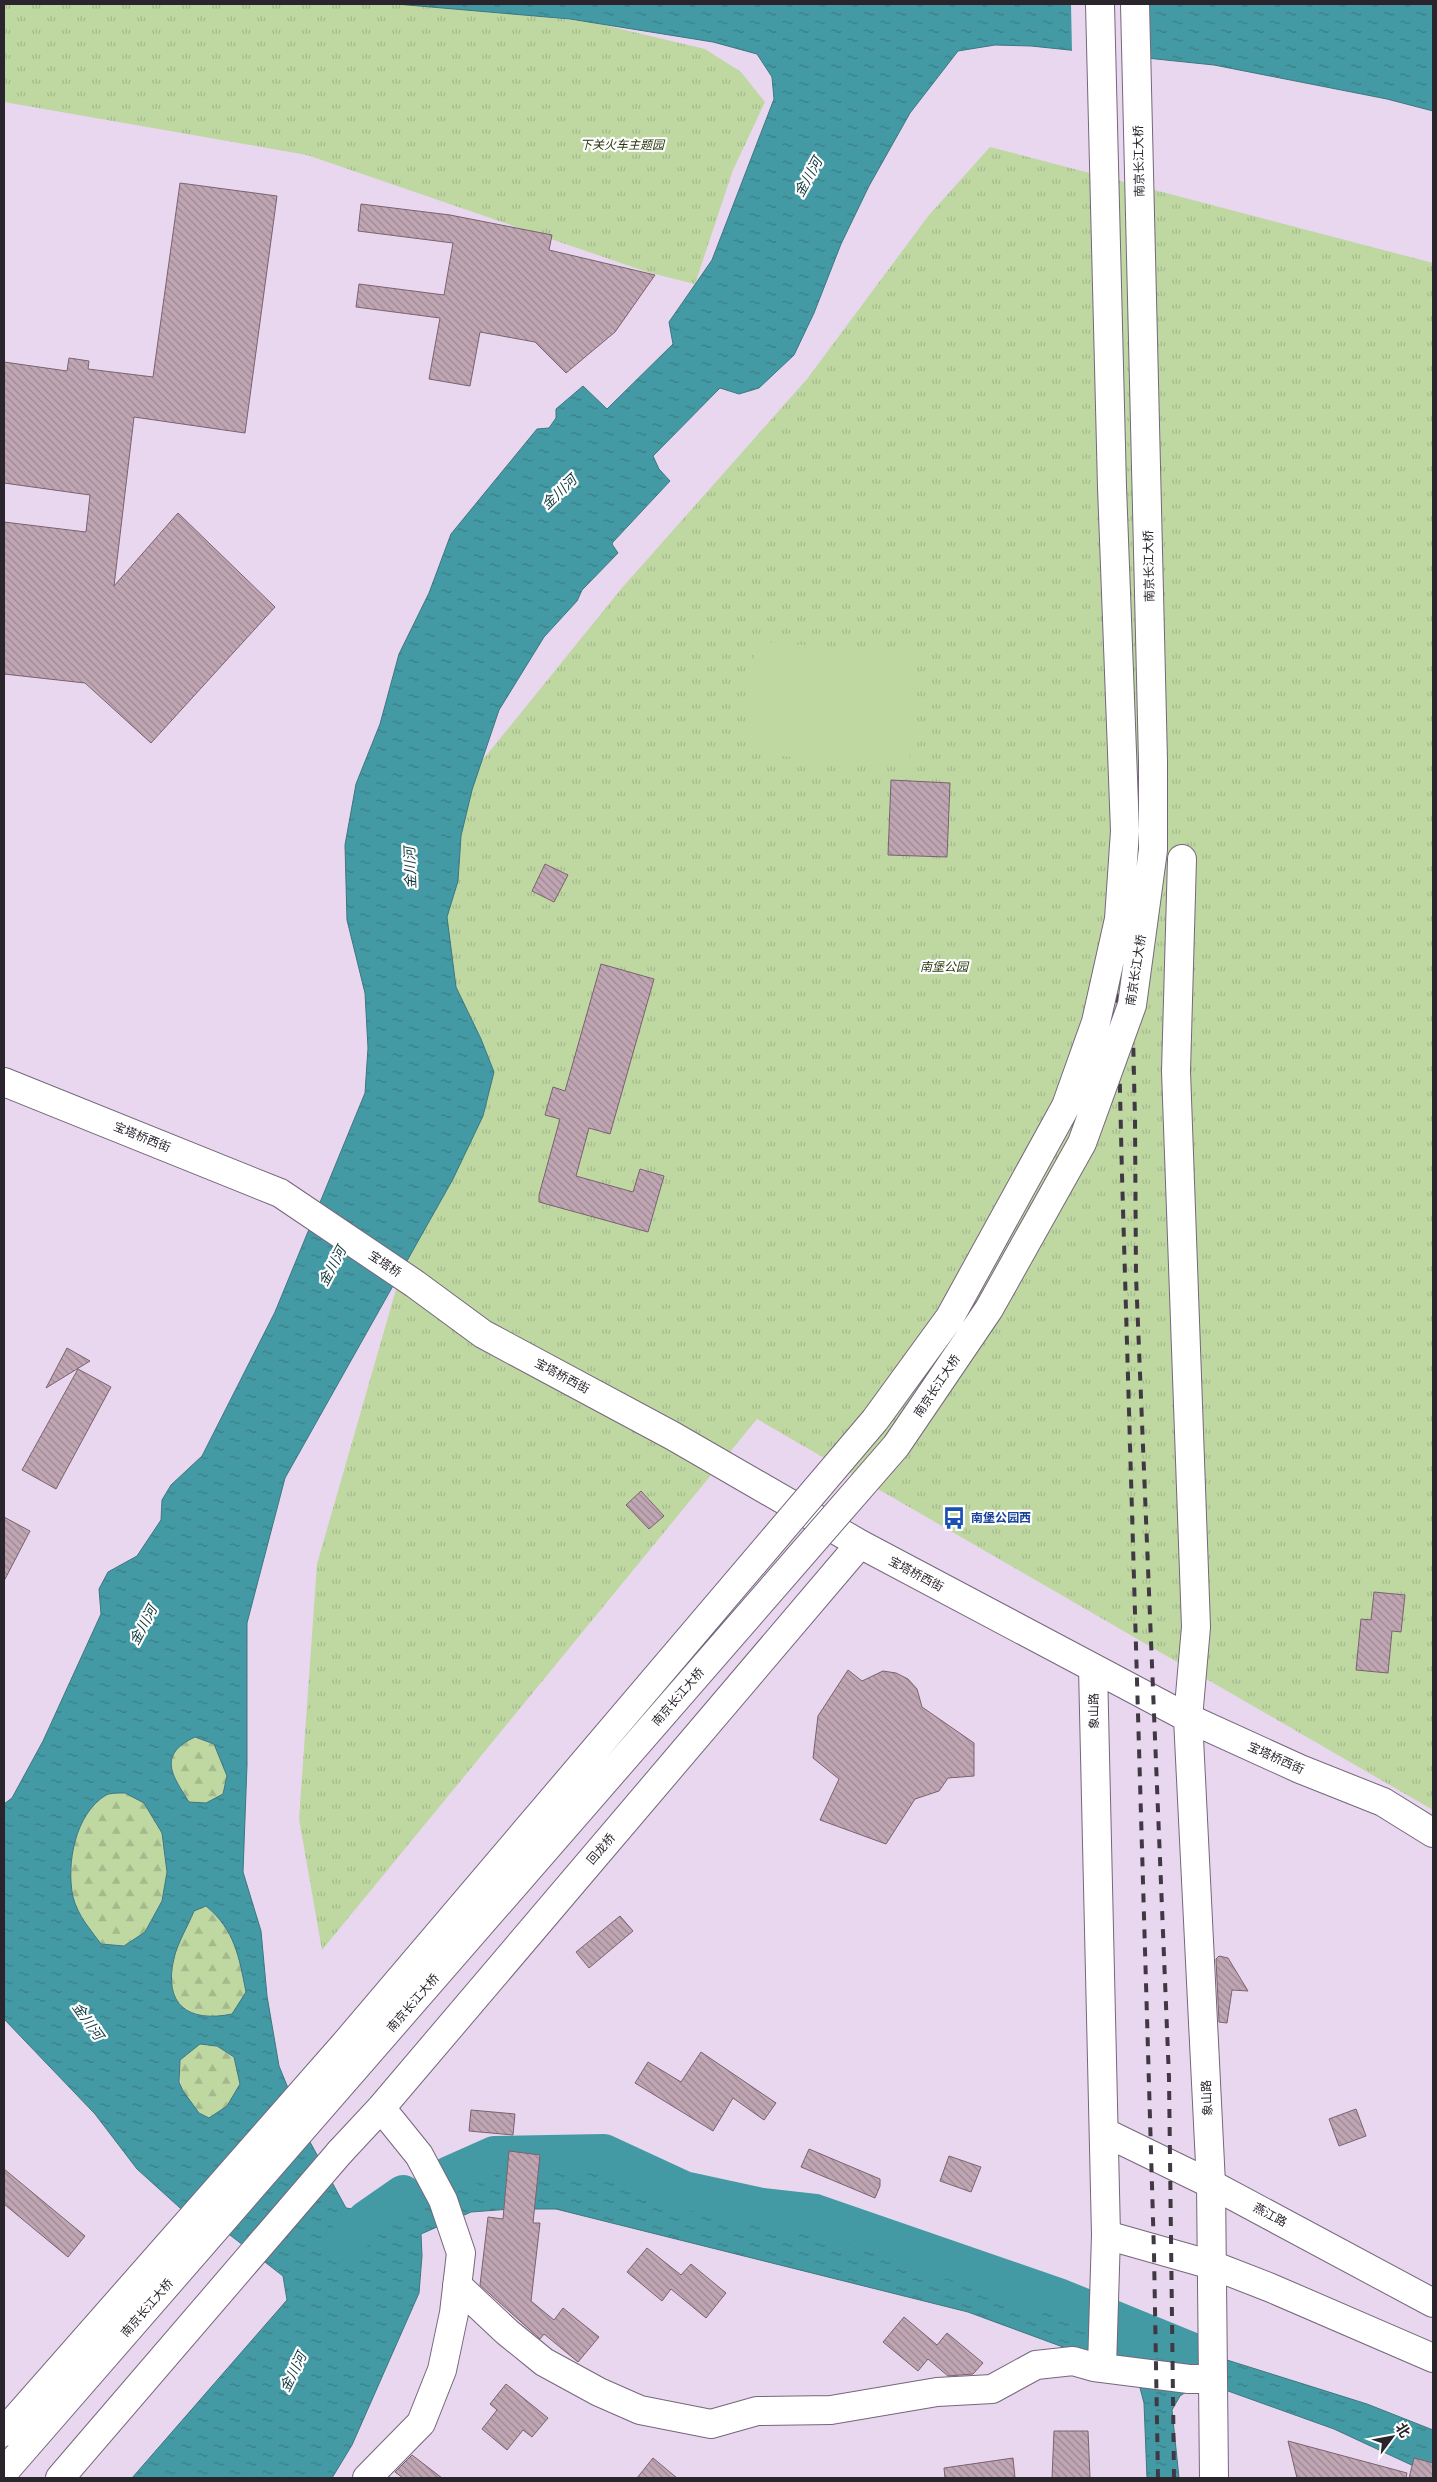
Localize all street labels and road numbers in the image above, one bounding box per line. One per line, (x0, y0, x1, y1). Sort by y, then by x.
street label: 南京长江大桥 (1130, 125, 1147, 197)
street label: 南京长江大桥 (1140, 530, 1157, 602)
street label: 南京长江大桥 (1122, 933, 1149, 1007)
street label: 宝塔桥西街 (112, 1118, 173, 1155)
street label: 宝塔桥 (366, 1247, 404, 1280)
street label: 南京长江大桥 (910, 1352, 963, 1420)
street label: 宝塔桥西街 (532, 1355, 592, 1396)
street label: 宝塔桥西街 (886, 1553, 946, 1594)
street label: 南京长江大桥 (648, 1665, 707, 1729)
street label: 象山路 (1086, 1693, 1101, 1729)
street label: 宝塔桥西街 (1246, 1738, 1307, 1777)
street label: 回龙桥 (583, 1830, 618, 1867)
street label: 南京长江大桥 (383, 1971, 442, 2035)
street label: 象山路 (1198, 2080, 1215, 2116)
street label: 燕江路 (1251, 2199, 1290, 2230)
street label: 南京长江大桥 (117, 2276, 176, 2340)

